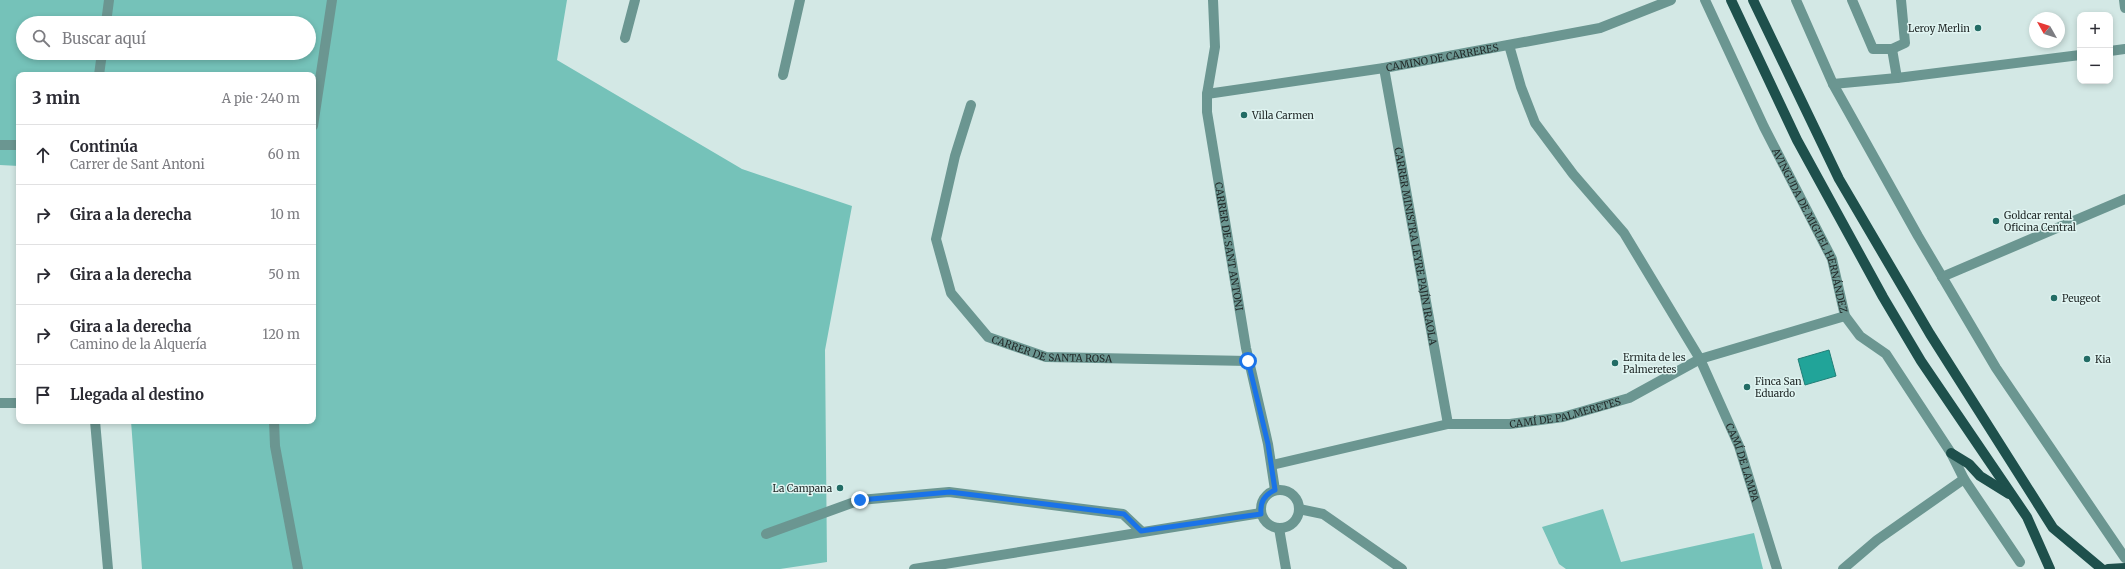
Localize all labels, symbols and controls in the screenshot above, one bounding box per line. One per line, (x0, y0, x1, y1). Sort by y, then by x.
north arrow (2029, 12, 2065, 48)
map controls (2077, 12, 2113, 84)
button: + (2077, 12, 2113, 48)
search box (16, 16, 316, 60)
place label: Leroy Merlin (1908, 22, 1970, 35)
marker: Leroy Merlin (1973, 23, 1983, 33)
icon: search (30, 27, 52, 49)
text: Buscar aquí (62, 29, 146, 48)
street label: CAMINO DE CARRERES (1385, 40, 1499, 74)
button: − (2077, 48, 2113, 84)
text: 3 min (32, 87, 80, 109)
text: A pie · 240 m (222, 90, 300, 107)
place label: Villa Carmen (1251, 109, 1314, 122)
marker: Villa Carmen (1239, 110, 1249, 120)
text: Continúa (70, 137, 138, 156)
icon: ahead (32, 144, 54, 166)
street label: AVINGUDA DE MIGUEL HERNÁNDEZ (1769, 145, 1851, 315)
text: 60 m (268, 146, 300, 163)
street label: CARRER MINISTRA LEYRE PAJÍN IRAOLA (1392, 146, 1440, 347)
text: Carrer de Sant Antoni (70, 156, 205, 173)
street label: CARRER DE SANT ANTONI (1212, 181, 1246, 312)
icon: right (32, 204, 54, 226)
text: Gira a la derecha (70, 205, 192, 224)
text: 10 m (270, 206, 300, 223)
place label: Goldcar rental Oficina Central (2004, 209, 2076, 234)
marker: Goldcar rental Oficina Central (1991, 216, 2001, 226)
icon: right (32, 264, 54, 286)
text: Gira a la derecha (70, 265, 192, 284)
text: 50 m (268, 266, 300, 283)
place label: Peugeot (2062, 292, 2101, 305)
marker: Peugeot (2049, 293, 2059, 303)
text: Gira a la derecha (70, 317, 192, 336)
icon: right (32, 324, 54, 346)
text: 120 m (262, 326, 300, 343)
street label: CARRER DE SANTA ROSA (990, 332, 1113, 365)
text: Camino de la Alquería (70, 336, 207, 353)
place label: Ermita de les Palmeretes (1623, 351, 1686, 376)
route start (1239, 352, 1257, 370)
place label: Kia (2095, 353, 2111, 366)
marker: Kia (2082, 354, 2092, 364)
marker: Ermita de les Palmeretes (1610, 358, 1620, 368)
place label: Finca San Eduardo (1755, 375, 1802, 400)
marker: Finca San Eduardo (1742, 382, 1752, 392)
icon: arrive (32, 384, 54, 406)
text: Llegada al destino (70, 385, 204, 404)
street label: CAMÍ DE PALMERETES (1509, 394, 1622, 431)
street label: CAMÍ DE LAMPA (1723, 421, 1763, 504)
place label: La Campana (772, 482, 833, 495)
marker: La Campana (835, 483, 845, 493)
route end (851, 491, 869, 509)

